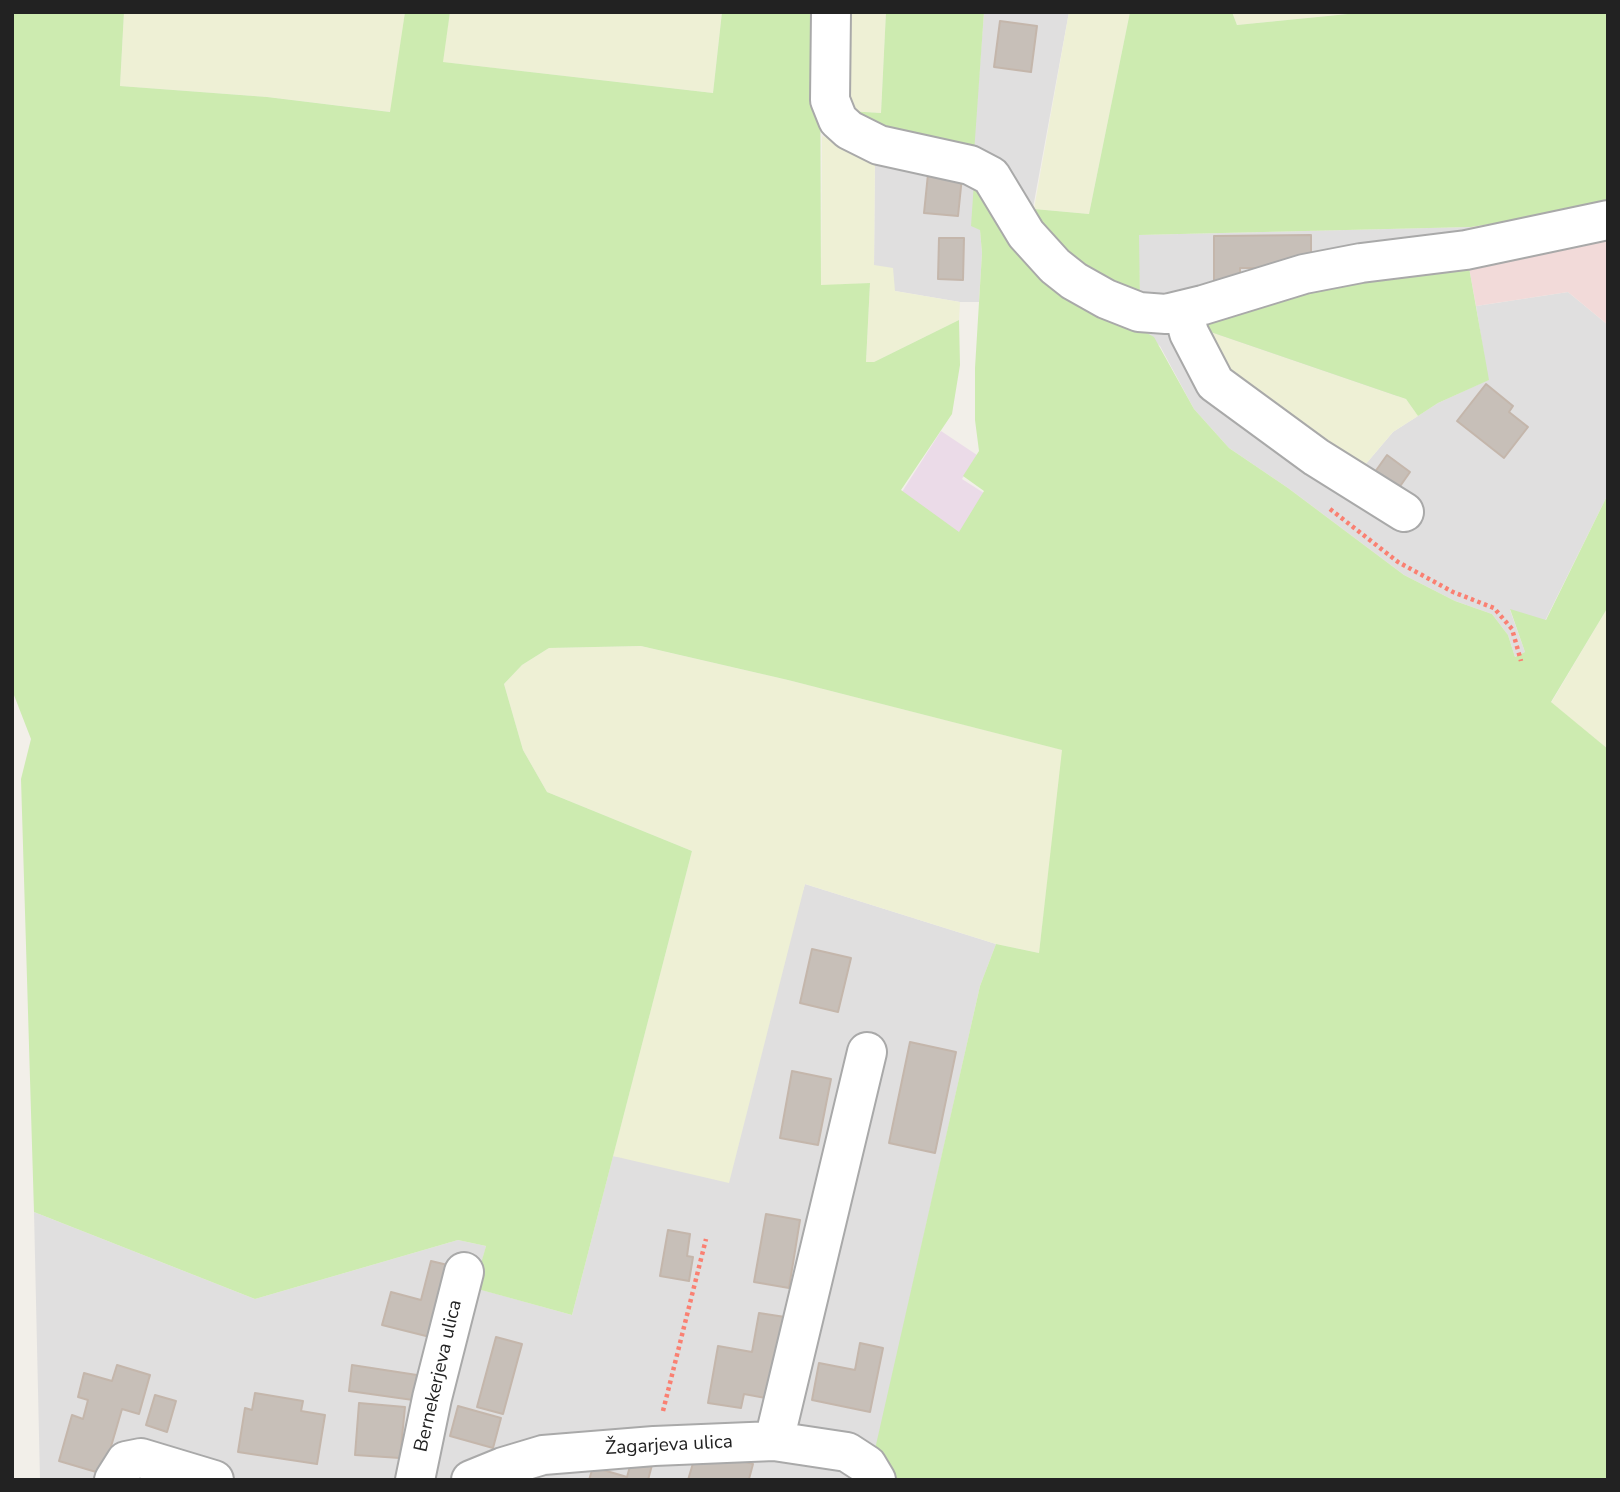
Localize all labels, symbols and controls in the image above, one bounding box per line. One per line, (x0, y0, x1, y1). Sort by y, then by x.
street label: Bernekerjeva ulica (410, 1298, 468, 1454)
street label: Žagarjeva ulica (605, 1431, 733, 1461)

